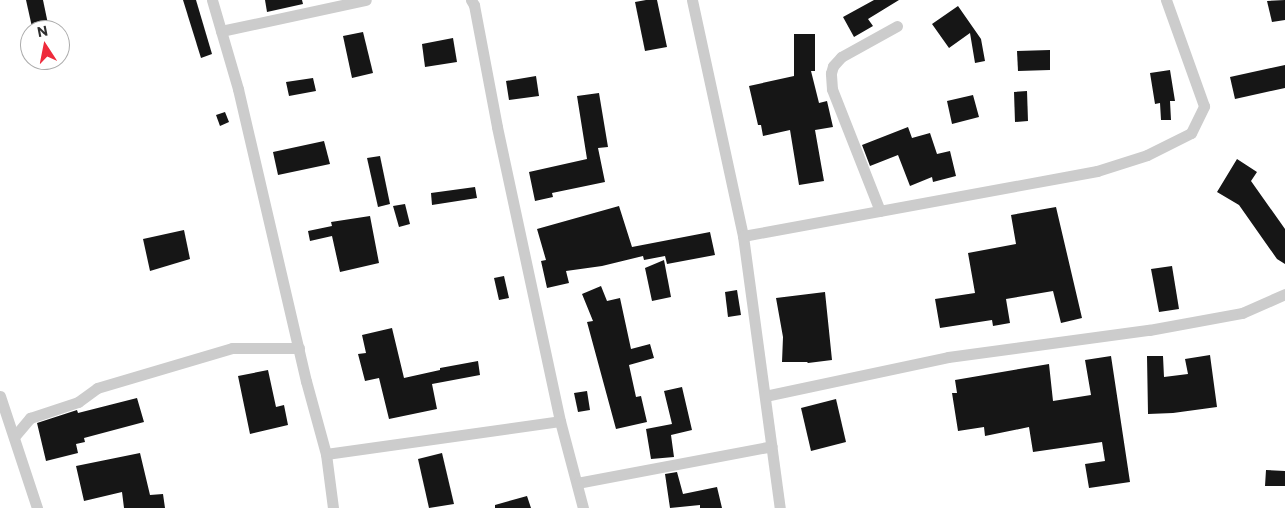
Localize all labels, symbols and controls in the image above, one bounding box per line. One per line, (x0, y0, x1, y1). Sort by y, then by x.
north arrow (20, 20, 70, 70)
text: N (35, 21, 49, 40)

